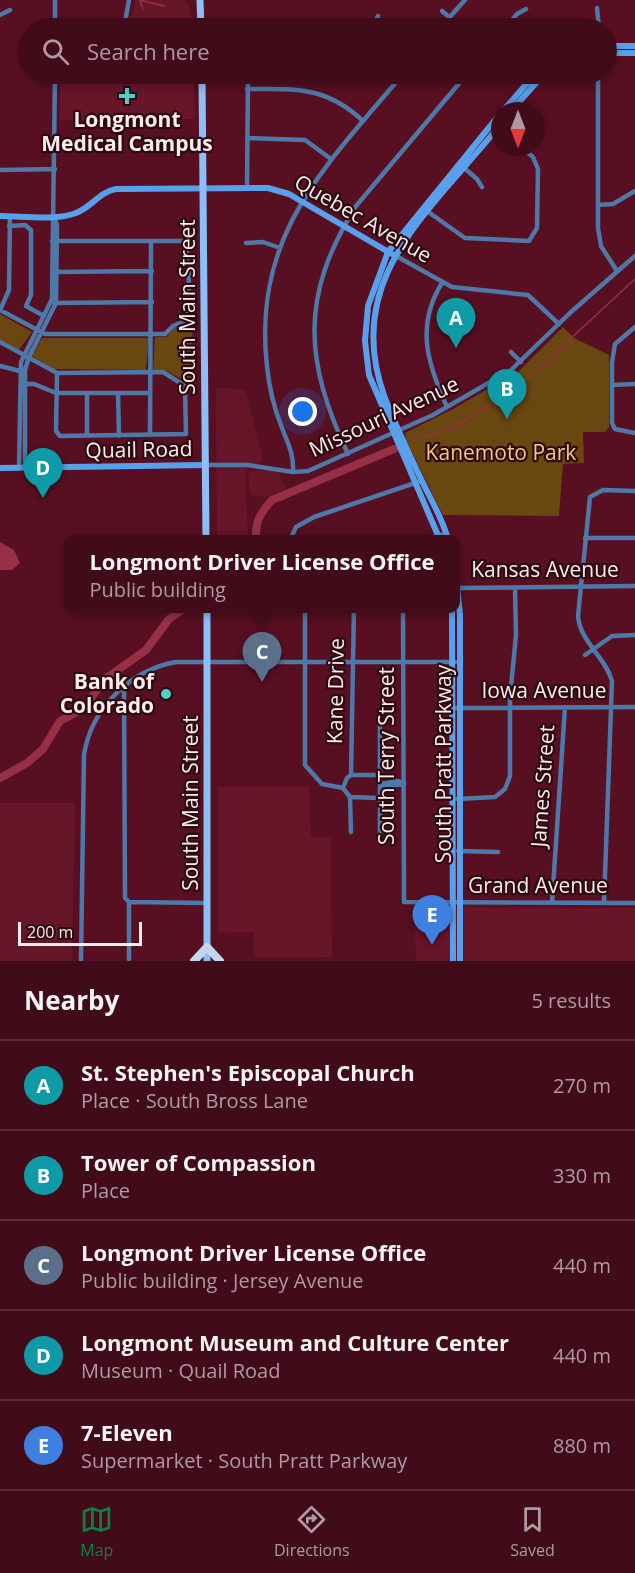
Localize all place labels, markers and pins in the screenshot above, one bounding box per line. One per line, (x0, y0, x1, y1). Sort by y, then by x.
marker: Longmont Medical Campus (118, 87, 136, 105)
place label: Longmont Medical Campus (41, 105, 213, 157)
pin: A (436, 298, 476, 348)
pin: B (488, 370, 526, 419)
pin: D (24, 448, 63, 498)
pin: C (242, 632, 282, 682)
place label: Bank of Colorado (60, 667, 156, 719)
marker: Bank of Colorado (159, 687, 173, 701)
pin: E (412, 896, 452, 945)

